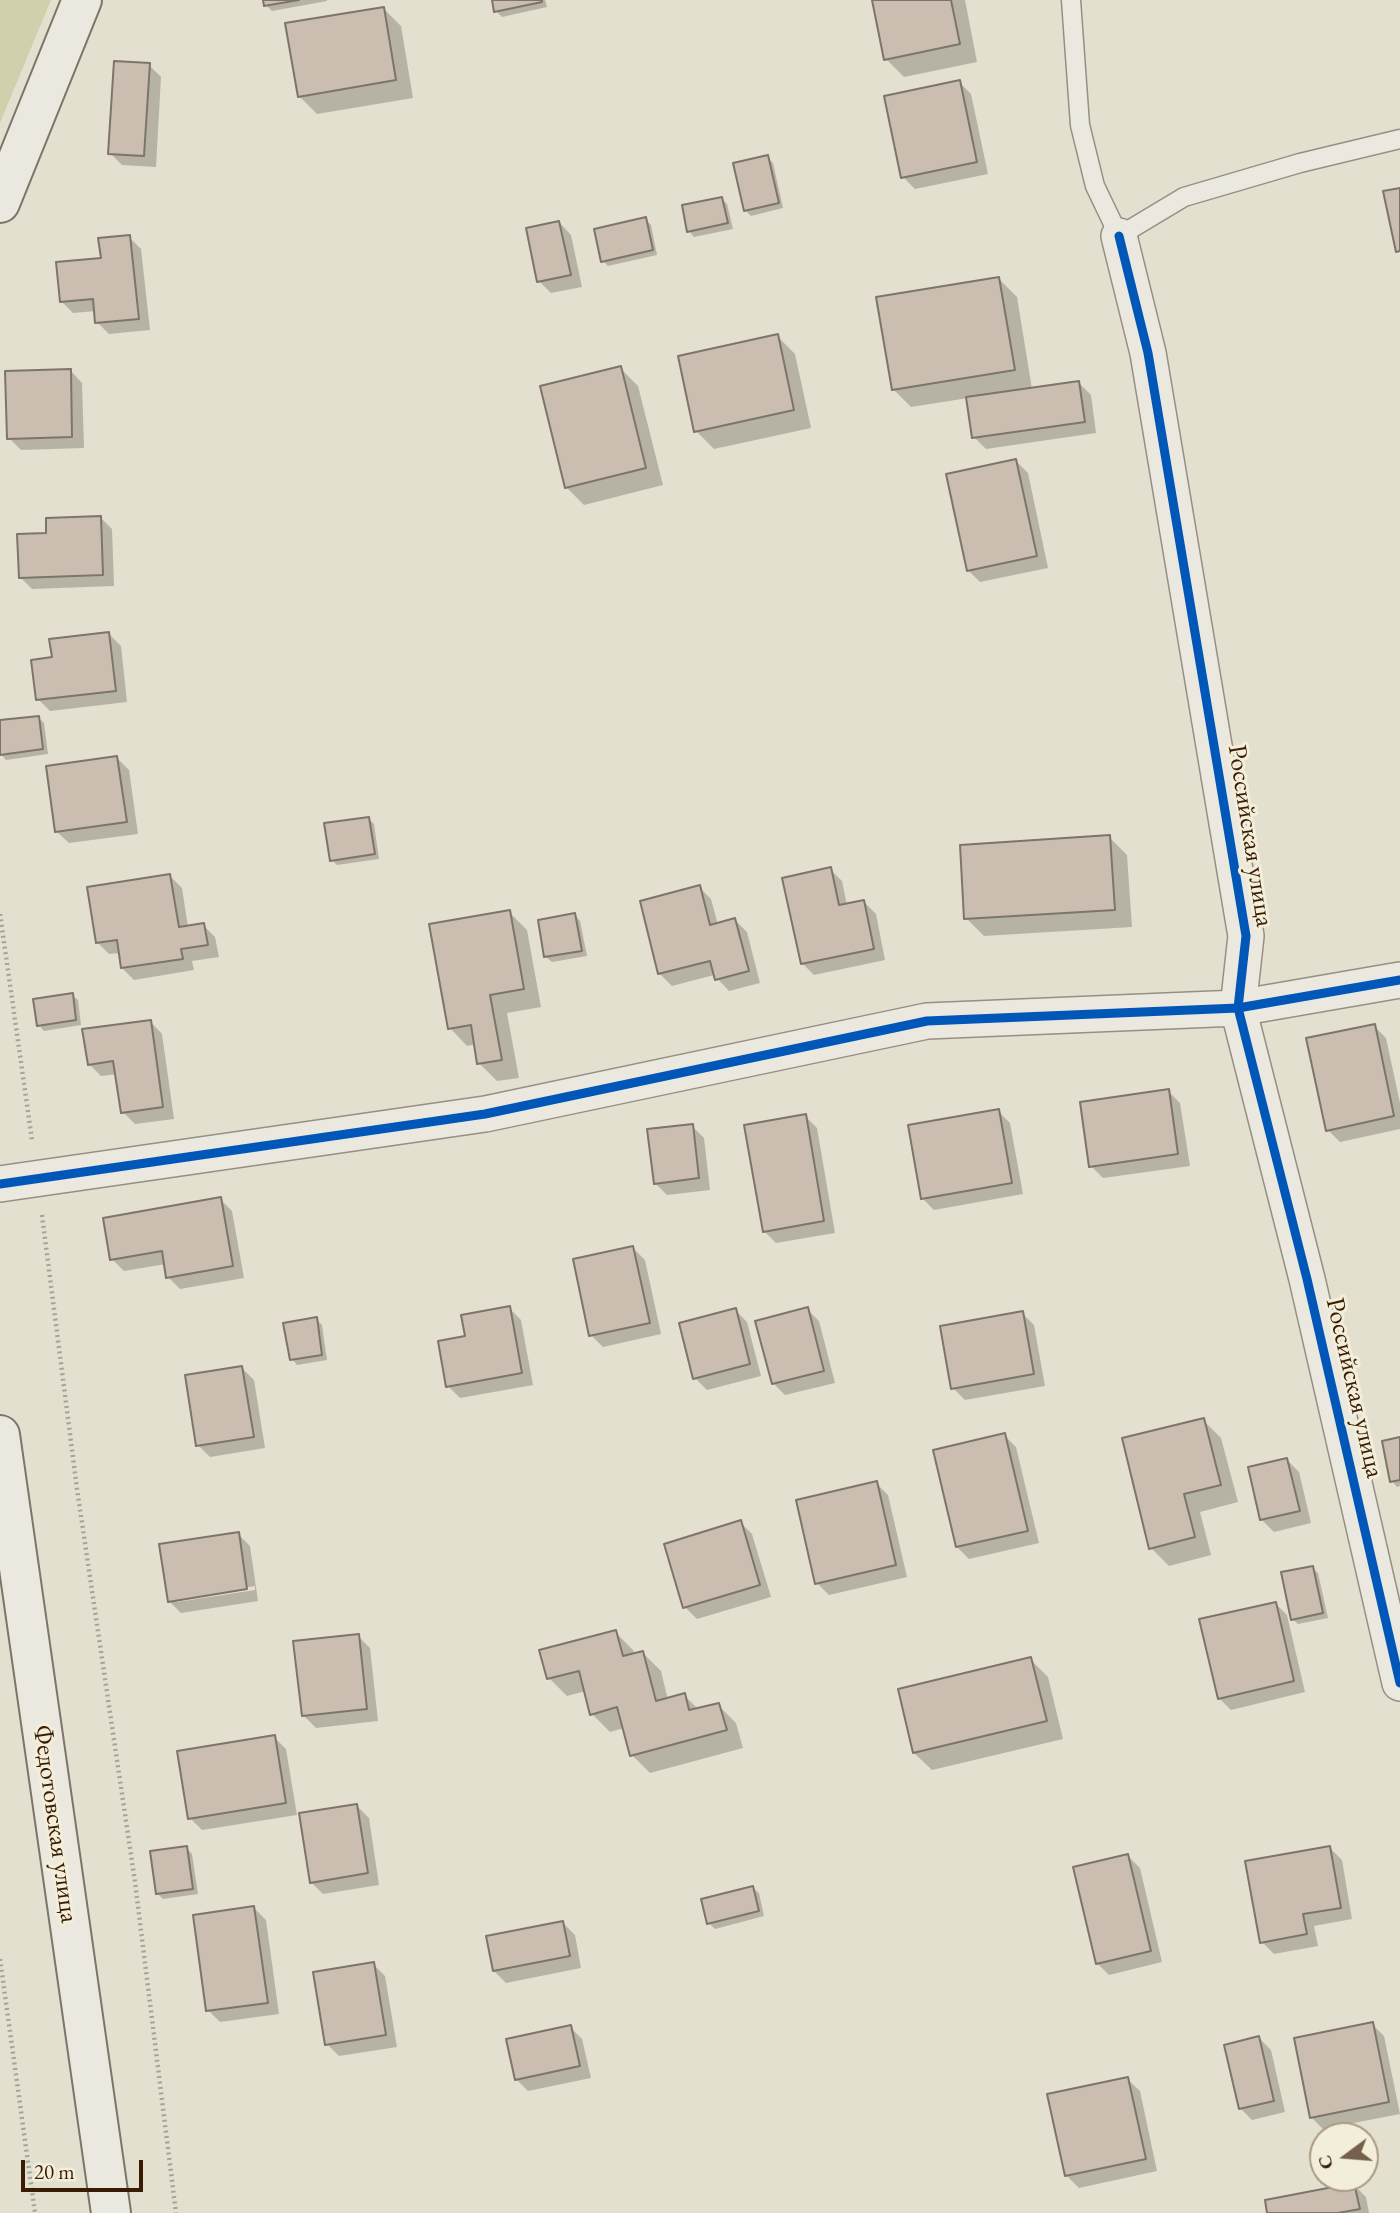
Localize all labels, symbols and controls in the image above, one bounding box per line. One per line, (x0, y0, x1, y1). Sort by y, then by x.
street label: Российская улица (1220, 743, 1280, 929)
street label: Российская улица (1318, 1295, 1390, 1481)
street label: Федотовская улица (26, 1723, 84, 1925)
north arrow (1309, 2122, 1379, 2192)
scale bar (24, 2146, 147, 2190)
text: С (1311, 2152, 1339, 2172)
text: 20 m (34, 2158, 75, 2185)

